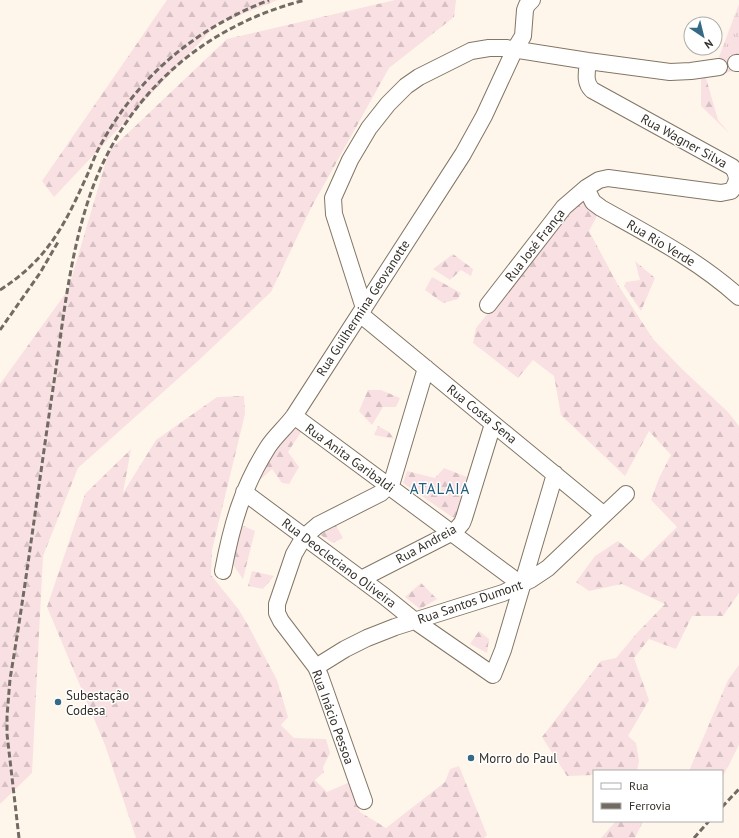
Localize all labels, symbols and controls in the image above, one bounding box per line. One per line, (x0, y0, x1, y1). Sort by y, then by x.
north arrow (683, 16, 723, 56)
text: N (702, 36, 716, 52)
street label: Rua Wagner Silva (638, 110, 730, 172)
street label: Rua José França (501, 205, 569, 285)
street label: Rua Rio Verde (624, 216, 698, 270)
street label: Rua Guilhermina Geovanotte (312, 237, 414, 379)
street label: Rua Costa Sena (443, 381, 521, 447)
street label: Rua Anita Garibaldi (302, 420, 398, 496)
district label: ATALAIA (410, 479, 470, 498)
street label: Rua Deocleciano Oliveira (278, 514, 400, 612)
street label: Rua Andreia (393, 520, 459, 568)
street label: Rua Santos Dumont (415, 576, 525, 628)
street label: Rua Inácio Pessoa (308, 667, 358, 767)
place label: Subestação Codesa (66, 687, 129, 719)
marker: Subestação Codesa (53, 697, 63, 707)
place label: Morro do Paul (479, 750, 557, 767)
marker: Morro do Paul (466, 753, 476, 763)
legend (593, 770, 723, 822)
text: Rua (629, 778, 648, 793)
text: Ferrovia (629, 798, 671, 813)

